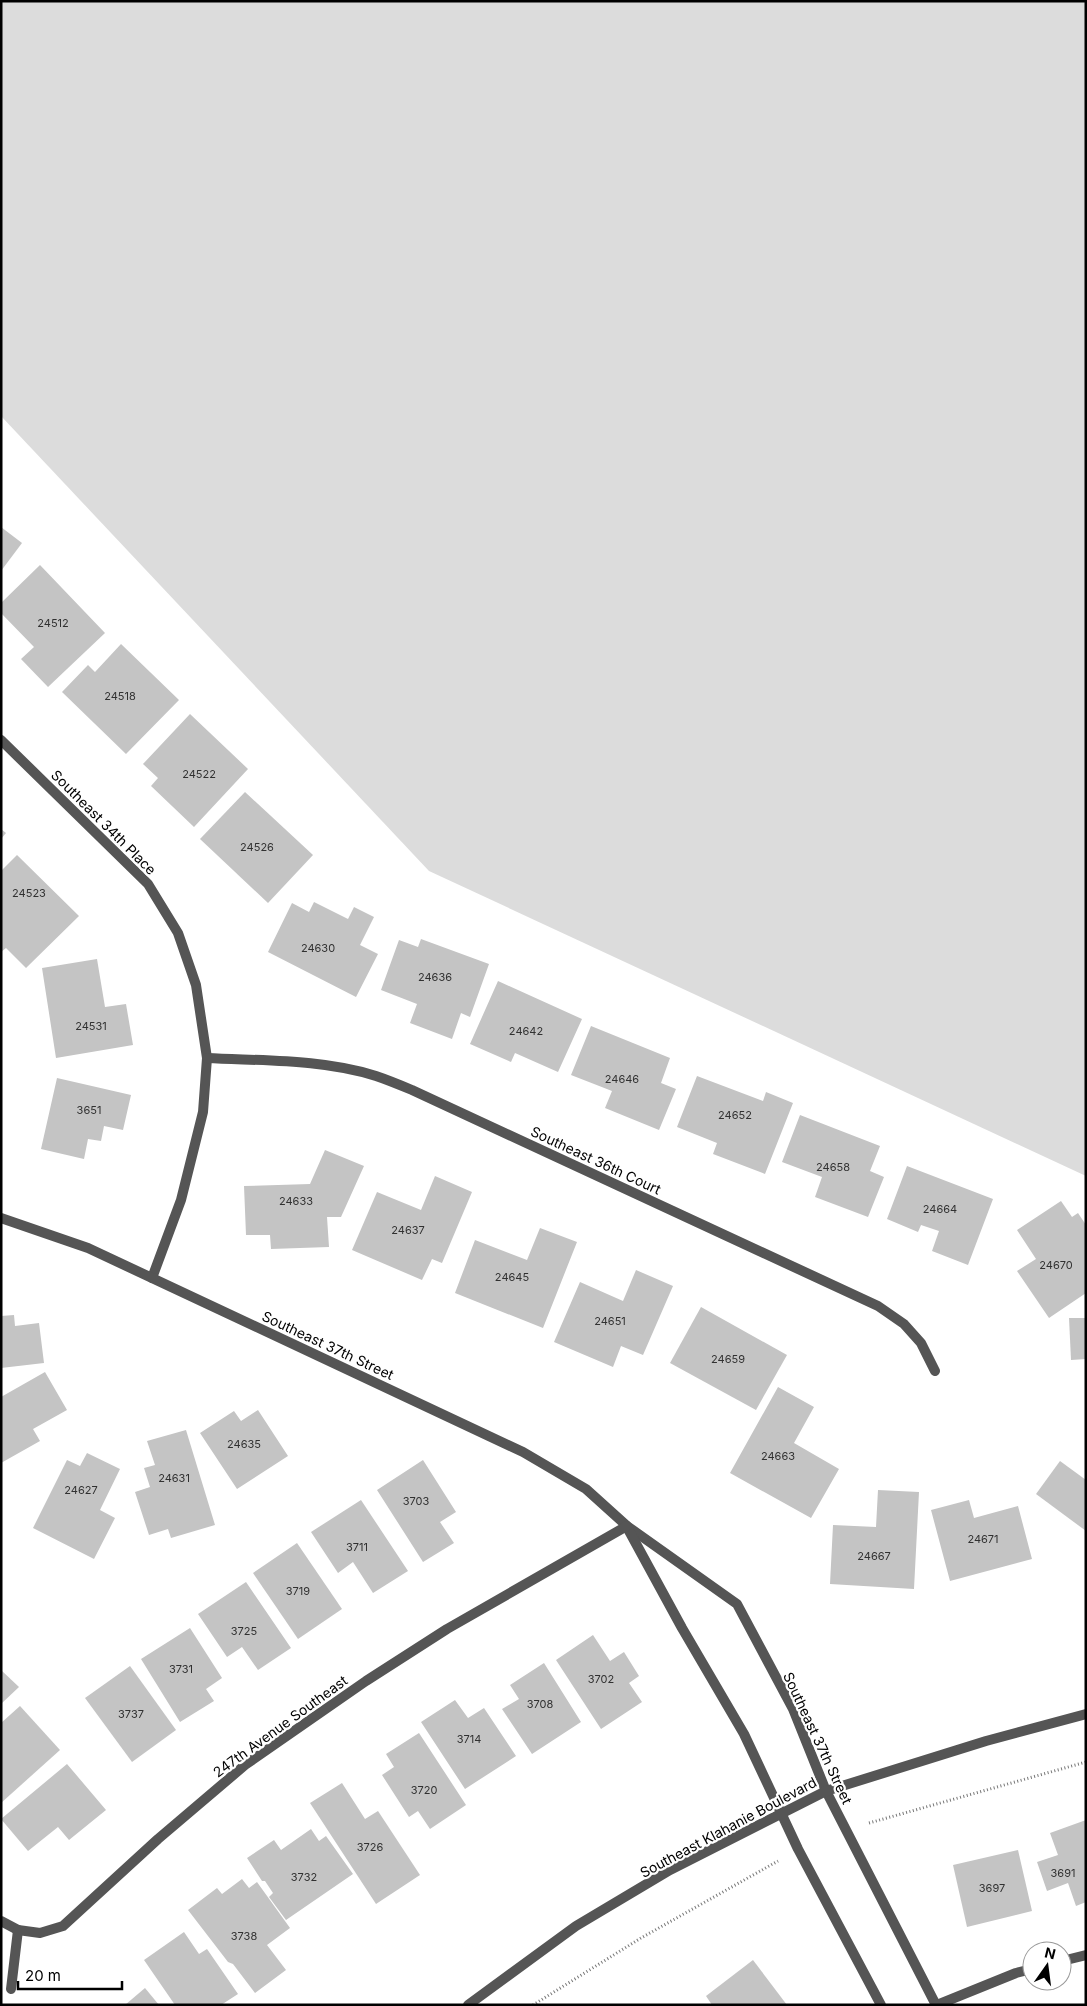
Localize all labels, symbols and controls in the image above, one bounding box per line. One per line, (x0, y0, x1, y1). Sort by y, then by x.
house number: 24512 (37, 616, 69, 630)
house number: 24518 (104, 689, 136, 703)
street label: Southeast 34th Place (48, 766, 160, 878)
house number: 24522 (182, 767, 216, 781)
house number: 24526 (240, 840, 274, 854)
house number: 24523 (12, 886, 46, 900)
house number: 24630 (301, 941, 335, 955)
house number: 24636 (418, 970, 452, 984)
house number: 24531 (75, 1019, 107, 1033)
house number: 24642 (509, 1024, 543, 1038)
house number: 24646 (605, 1072, 639, 1086)
house number: 3651 (77, 1103, 101, 1117)
house number: 24652 (718, 1108, 752, 1122)
street label: Southeast 36th Court (528, 1122, 664, 1198)
house number: 24658 (816, 1160, 850, 1174)
house number: 24633 (279, 1194, 313, 1208)
house number: 24664 (923, 1202, 957, 1216)
house number: 24637 (391, 1223, 425, 1237)
house number: 24670 (1039, 1258, 1073, 1272)
house number: 24645 (495, 1270, 529, 1284)
street label: Southeast 37th Street (259, 1307, 397, 1383)
house number: 24651 (594, 1314, 626, 1328)
house number: 24659 (711, 1352, 745, 1366)
house number: 24635 (227, 1437, 261, 1451)
house number: 24663 (761, 1449, 795, 1463)
house number: 24631 (158, 1471, 190, 1485)
house number: 24627 (64, 1483, 98, 1497)
house number: 3703 (403, 1494, 429, 1508)
house number: 24671 (967, 1532, 999, 1546)
house number: 3711 (346, 1540, 368, 1554)
house number: 24667 (857, 1549, 891, 1563)
house number: 3719 (286, 1584, 310, 1598)
house number: 3725 (231, 1624, 258, 1638)
house number: 3731 (169, 1662, 193, 1676)
street label: Southeast 37th Street (780, 1669, 856, 1807)
street label: 247th Avenue Southeast (210, 1671, 351, 1780)
house number: 3702 (588, 1672, 614, 1686)
house number: 3708 (527, 1697, 553, 1711)
house number: 3737 (118, 1707, 144, 1721)
house number: 3714 (457, 1732, 481, 1746)
street label: Southeast Klahanie Boulevard (637, 1773, 819, 1881)
house number: 3720 (411, 1783, 437, 1797)
house number: 3726 (357, 1840, 383, 1854)
house number: 3691 (1051, 1866, 1075, 1880)
house number: 3732 (291, 1870, 317, 1884)
house number: 3697 (979, 1881, 1005, 1895)
house number: 3738 (231, 1929, 257, 1943)
north arrow (1022, 1941, 1072, 1991)
text: N (1043, 1943, 1057, 1962)
scale bar (18, 1958, 121, 1990)
text: 20 m (25, 1966, 61, 1985)

